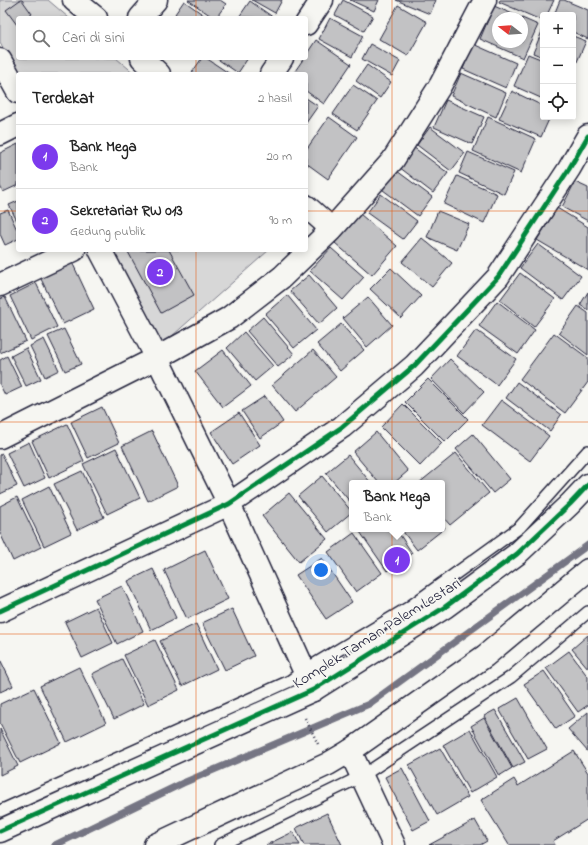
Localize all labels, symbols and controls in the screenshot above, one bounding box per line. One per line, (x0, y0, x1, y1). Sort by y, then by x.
north arrow (492, 12, 528, 48)
map controls (540, 12, 576, 120)
button: + (540, 12, 576, 48)
search box (16, 16, 308, 60)
icon: search (30, 27, 52, 49)
text: Cari di sini (62, 27, 125, 49)
button: − (540, 48, 576, 84)
button: locate (540, 84, 576, 120)
text: Terdekat (32, 86, 94, 111)
text: 2 hasil (258, 89, 292, 108)
text: Bank Mega (70, 136, 137, 158)
text: 1 (43, 147, 47, 166)
text: 20 m (267, 147, 292, 166)
text: Bank (70, 158, 98, 177)
text: Sekretariat RW 013 (70, 200, 183, 222)
text: 2 (42, 211, 48, 230)
text: 90 m (269, 211, 292, 230)
text: Gedung publik (70, 222, 145, 241)
pin: 2 (147, 257, 173, 287)
popup (349, 480, 445, 532)
text: Bank Mega (364, 486, 430, 508)
text: Bank (364, 508, 392, 527)
pin: 1 (384, 545, 410, 575)
your location (311, 560, 331, 580)
street label: Komplek Taman Palem Lestari (288, 572, 466, 695)

